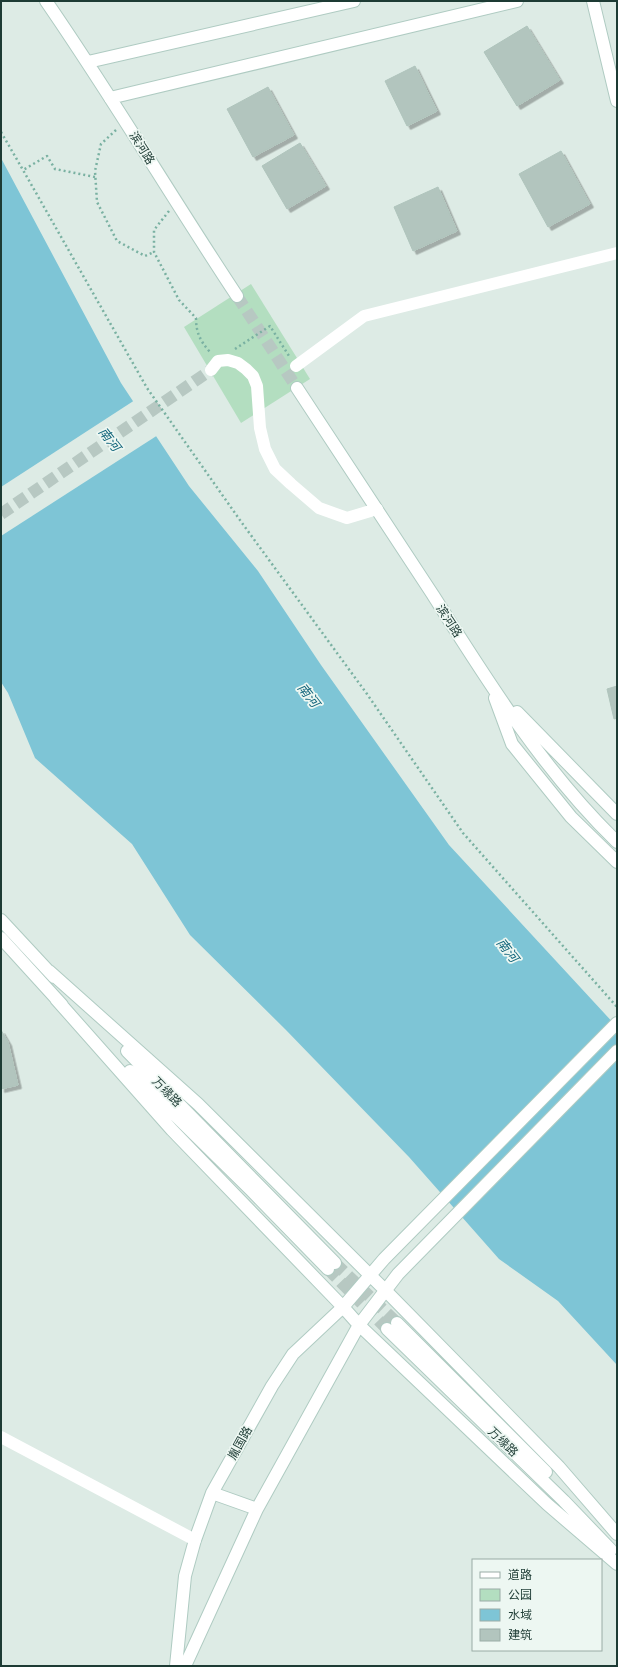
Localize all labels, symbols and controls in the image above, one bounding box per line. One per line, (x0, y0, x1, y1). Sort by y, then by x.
street label: 滨河路 (127, 128, 158, 167)
water label: 南河 (96, 424, 126, 457)
street label: 滨河路 (433, 602, 466, 640)
water label: 南河 (295, 680, 325, 713)
water label: 南河 (494, 935, 524, 968)
street label: 万缘路 (149, 1073, 185, 1110)
street label: 胤国路 (224, 1423, 255, 1462)
street label: 万缘路 (485, 1424, 522, 1460)
legend (472, 1559, 602, 1651)
text: 道路 (508, 1567, 532, 1582)
text: 公园 (508, 1587, 532, 1602)
text: 水域 (508, 1607, 532, 1622)
text: 建筑 (508, 1627, 532, 1642)

